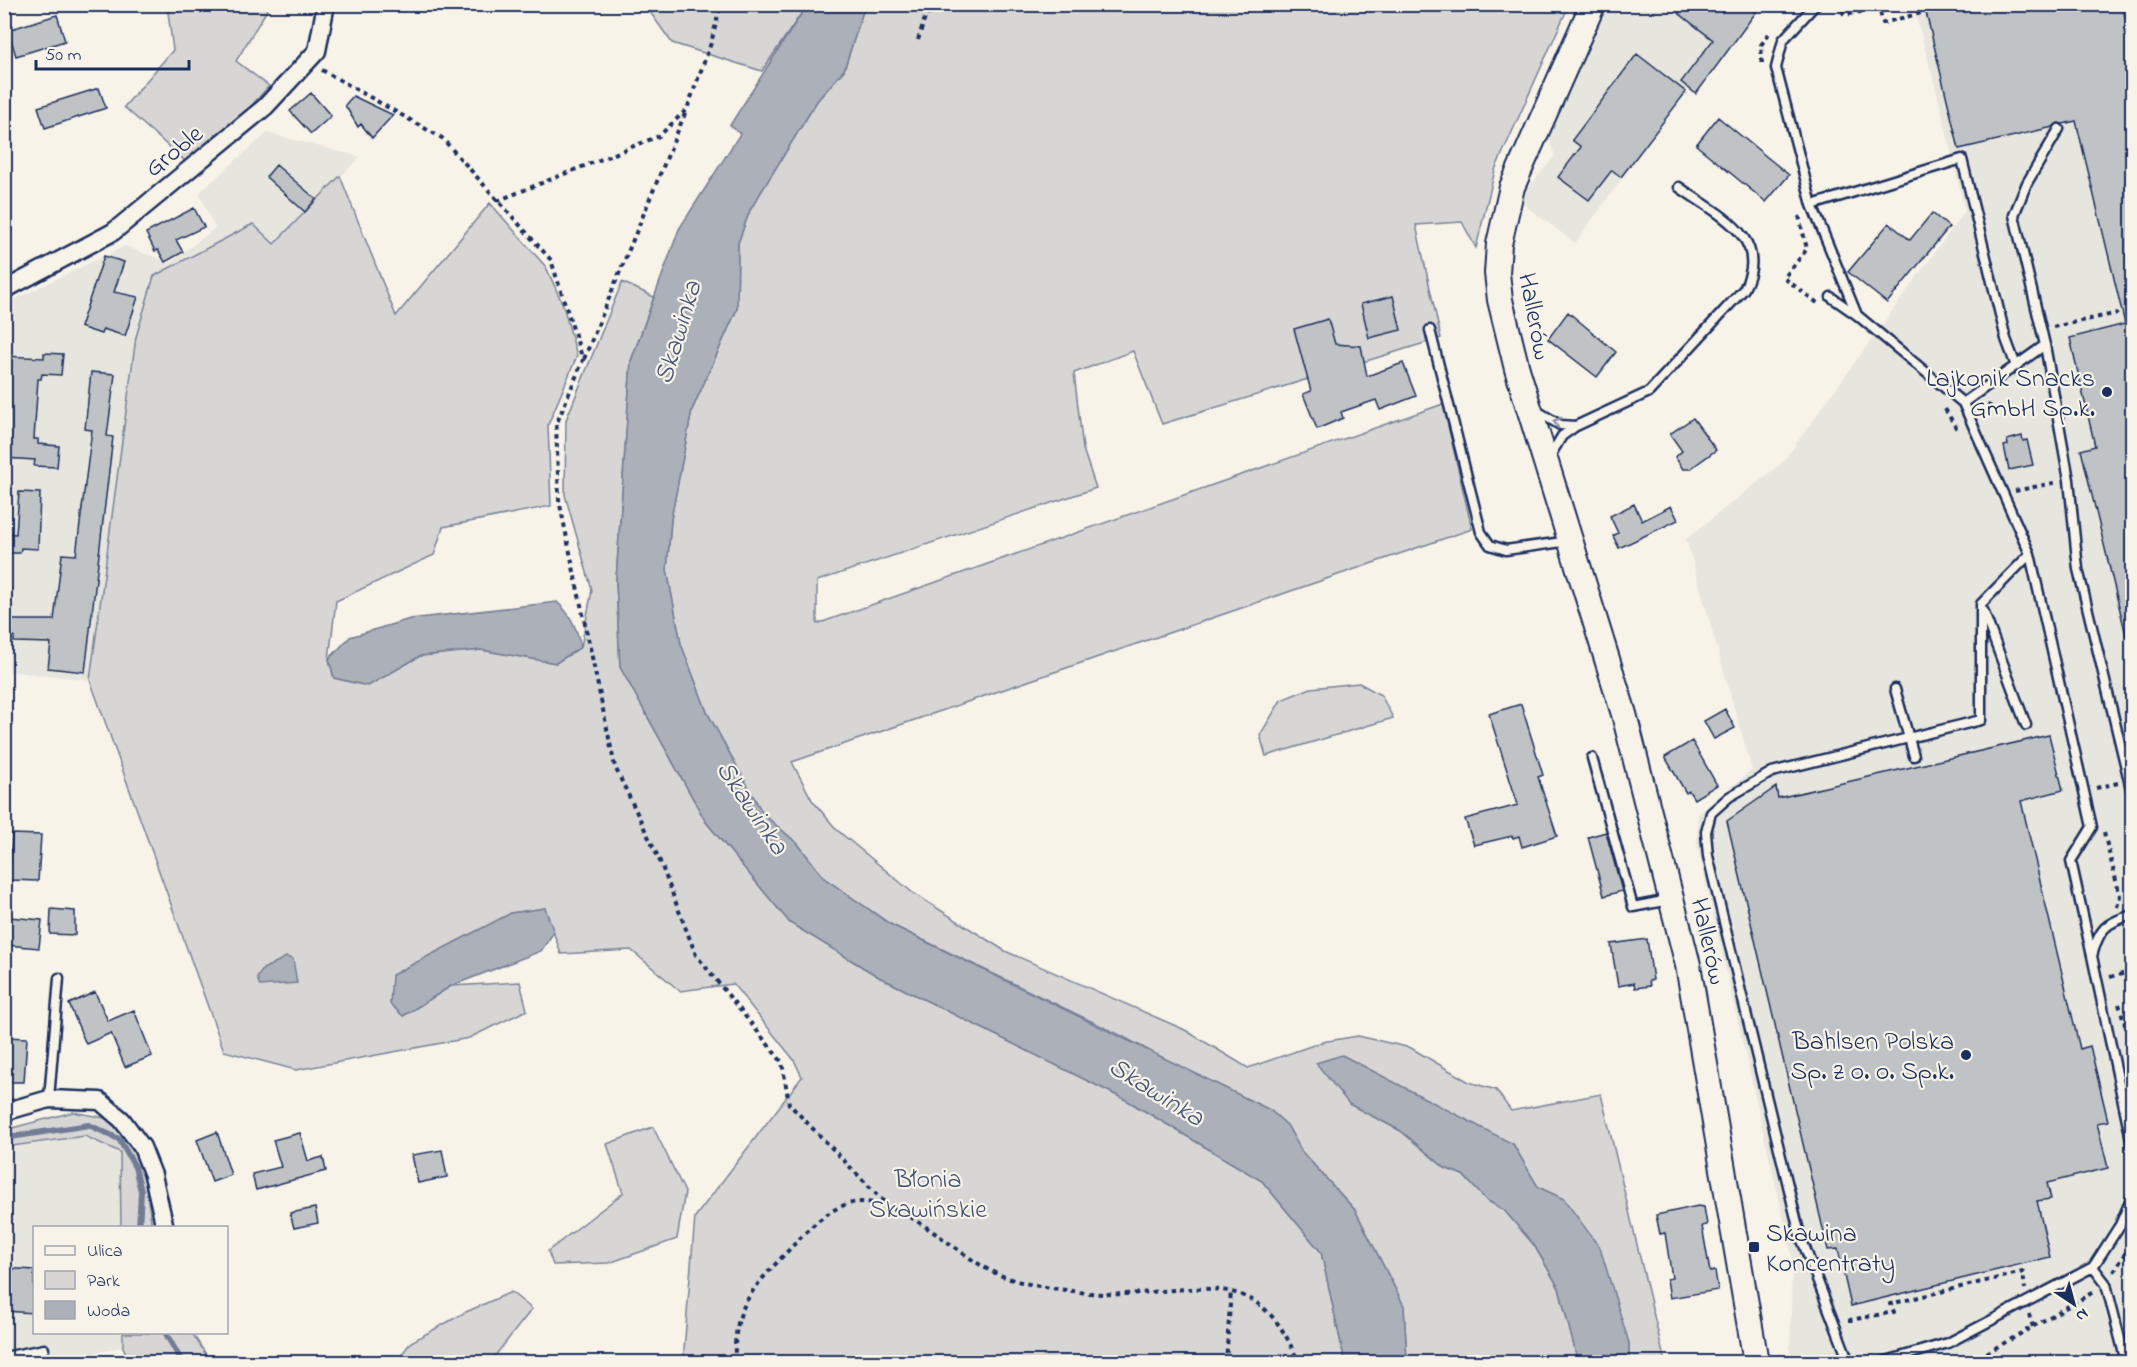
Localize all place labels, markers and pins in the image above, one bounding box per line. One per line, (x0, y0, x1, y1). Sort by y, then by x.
place label: Lajkonik Snacks GmbH Sp.k. (1926, 361, 2095, 429)
marker: Lajkonik Snacks GmbH Sp.k. (2100, 385, 2114, 399)
place label: Bahlsen Polska Sp. z o. o. Sp.k. (1790, 1024, 1954, 1092)
marker: Bahlsen Polska Sp. z o. o. Sp.k. (1959, 1048, 1973, 1062)
place label: Skawina Koncentraty (1766, 1216, 1895, 1284)
marker: Skawina Koncentraty (1747, 1240, 1761, 1254)

